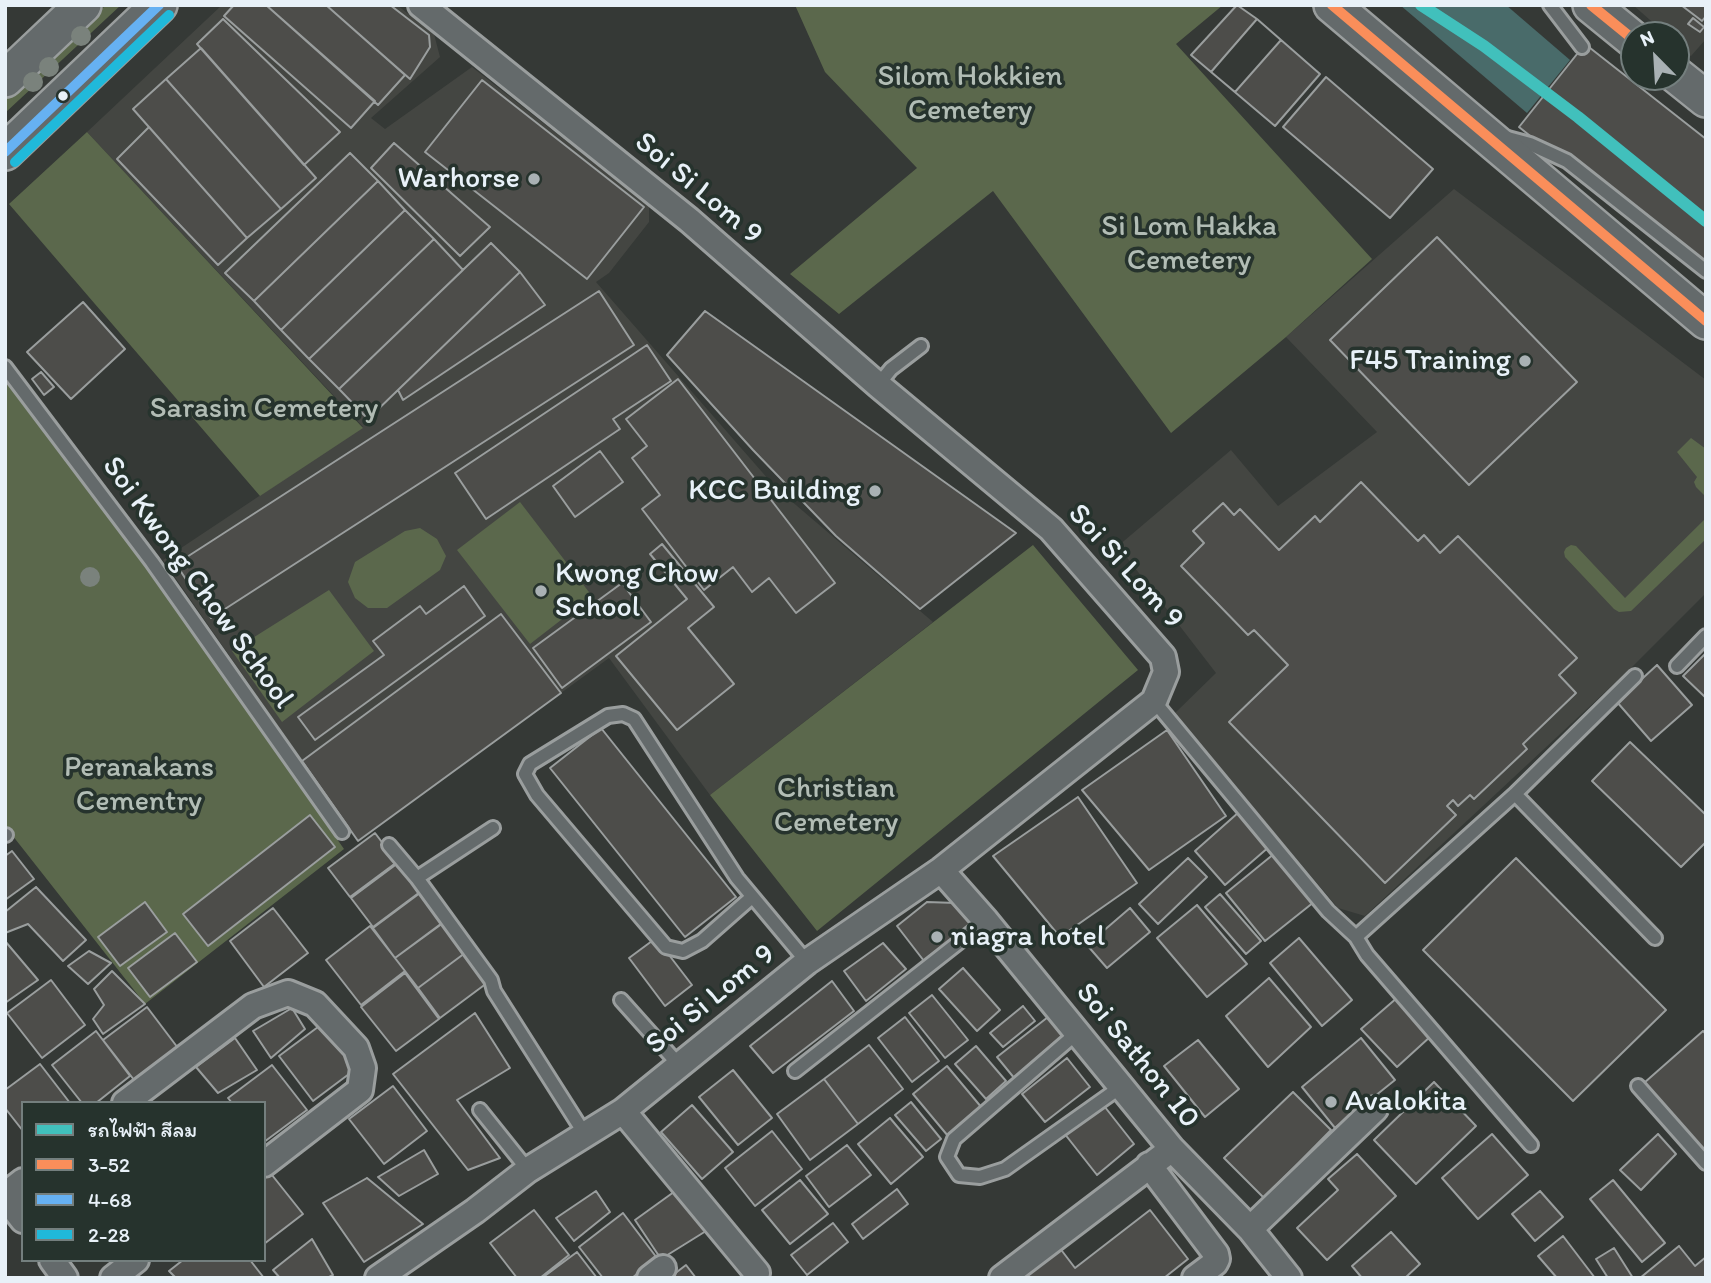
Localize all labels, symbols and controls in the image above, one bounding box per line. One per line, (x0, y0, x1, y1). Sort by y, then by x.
north arrow (1620, 21, 1690, 91)
text: N (1637, 25, 1658, 51)
park label: Silom Hokkien Cemetery (877, 59, 1063, 130)
unlabelled marker (56, 89, 70, 103)
street label: Soi Si Lom 9 (627, 125, 769, 253)
place label: Warhorse (398, 161, 520, 197)
marker: Warhorse (526, 171, 542, 187)
park label: Si Lom Hakka Cemetery (1101, 209, 1277, 280)
place label: F45 Training (1349, 343, 1511, 379)
marker: F45 Training (1517, 353, 1533, 369)
park label: Sarasin Cemetery (150, 391, 378, 427)
street label: Soi Kwong Chow School (93, 450, 301, 716)
place label: KCC Building (688, 473, 861, 509)
marker: KCC Building (867, 483, 883, 499)
street label: Soi Si Lom 9 (1059, 497, 1191, 637)
place label: Kwong Chow School (555, 556, 719, 626)
marker: Kwong Chow School (533, 583, 549, 599)
park label: Peranakans Cementry (64, 750, 214, 820)
park label: Christian Cemetery (774, 771, 898, 842)
place label: niagra hotel (951, 919, 1105, 955)
marker: niagra hotel (929, 929, 945, 945)
street label: Soi Si Lom 9 (639, 937, 783, 1063)
street label: Soi Sathon 10 (1067, 976, 1207, 1136)
place label: Avalokita (1345, 1084, 1467, 1120)
marker: Avalokita (1323, 1094, 1339, 1110)
legend (21, 1101, 266, 1262)
text: รถไฟฟ้า สีลม (88, 1117, 197, 1142)
text: 3-52 (88, 1152, 130, 1177)
text: 4-68 (88, 1187, 132, 1212)
text: 2-28 (88, 1222, 130, 1247)

